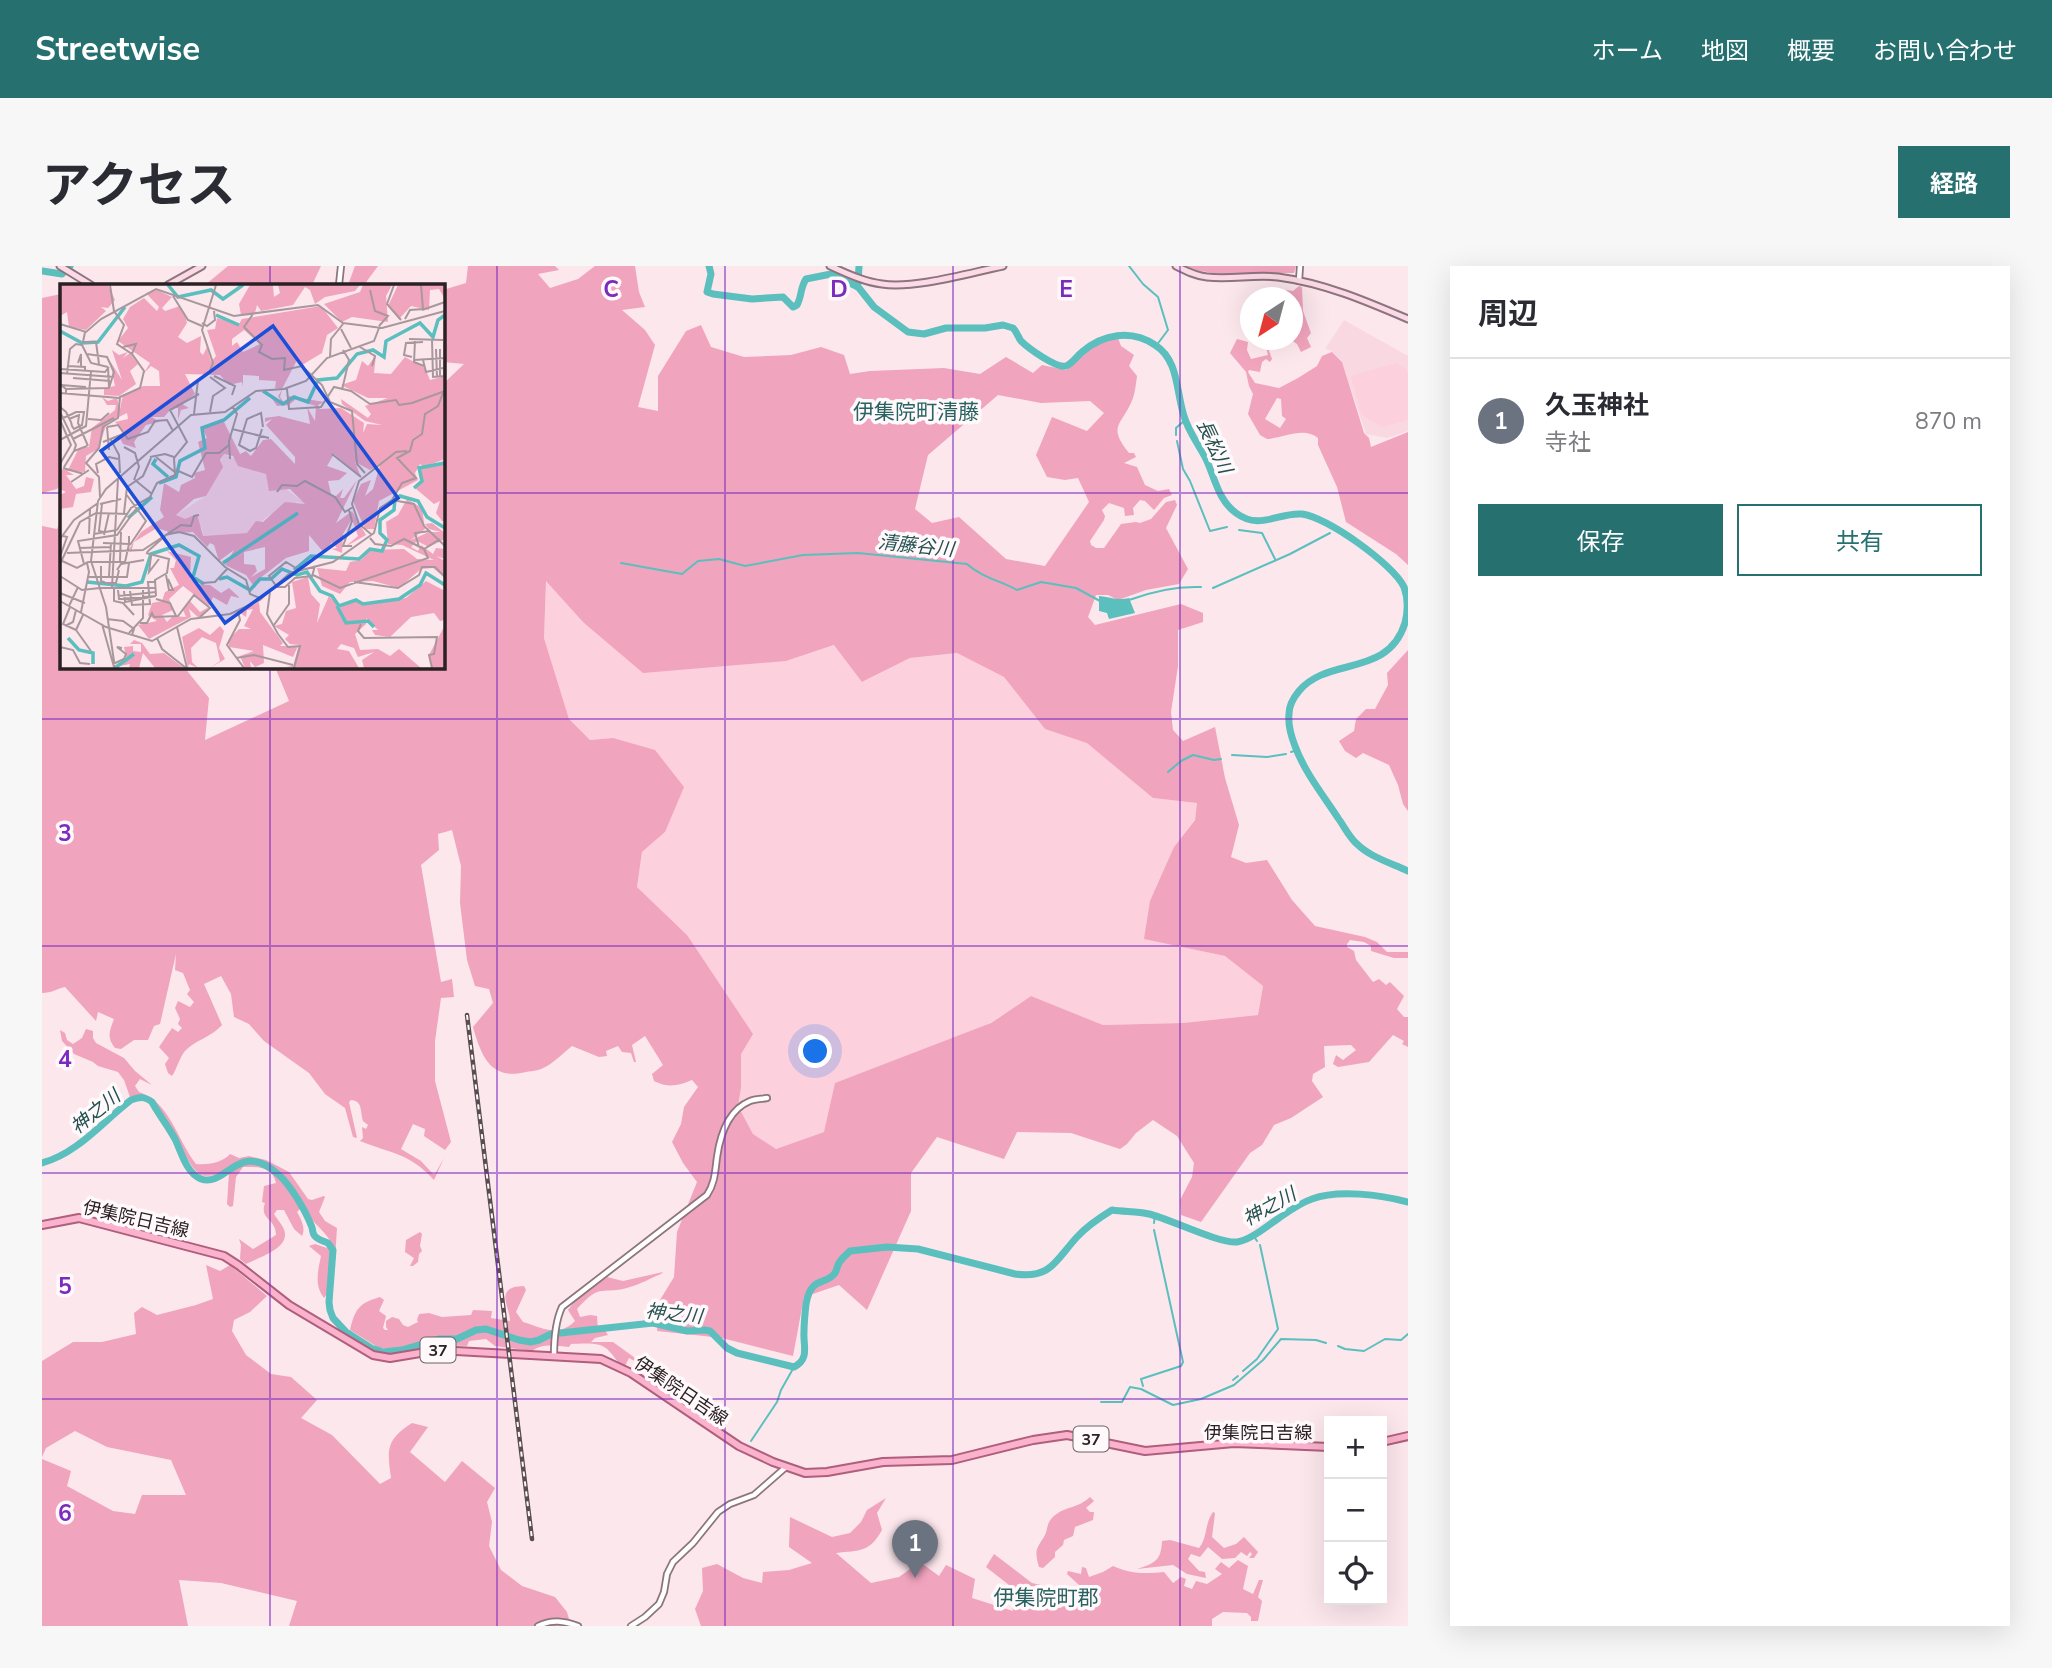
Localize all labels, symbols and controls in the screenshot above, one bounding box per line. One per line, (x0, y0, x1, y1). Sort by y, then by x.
text: Streetwise (35, 27, 200, 72)
text: ホーム (1592, 35, 1663, 67)
text: 地図 (1701, 35, 1749, 67)
text: 概要 (1787, 35, 1835, 67)
text: お問い合わせ (1873, 35, 2017, 67)
button: 経路 (1898, 146, 2010, 218)
text: アクセス (42, 152, 236, 219)
text: C (603, 274, 619, 305)
text: D (830, 274, 848, 305)
text: E (1059, 274, 1073, 305)
inset map (60, 284, 444, 668)
north arrow (1240, 287, 1303, 350)
text: 周辺 (1478, 294, 1538, 335)
text: 久玉神社 (1545, 388, 1649, 423)
district label: 伊集院町清藤 (853, 398, 979, 426)
text: 1 (1494, 406, 1508, 437)
text: 870 m (1915, 406, 1982, 437)
water label: 長松川 (1190, 415, 1239, 480)
text: 寺社 (1545, 427, 1591, 458)
button: 保存 (1478, 504, 1723, 576)
button: 共有 (1737, 504, 1982, 576)
water label: 清藤谷川 (877, 529, 957, 563)
text: 3 (58, 818, 72, 849)
your location (798, 1034, 832, 1068)
text: 4 (58, 1044, 72, 1075)
water label: 神之川 (65, 1082, 128, 1140)
water label: 神之川 (1238, 1181, 1302, 1232)
street label: 伊集院日吉線 (81, 1195, 191, 1243)
text: 5 (58, 1271, 72, 1302)
water label: 神之川 (644, 1298, 706, 1330)
road number: 37 (420, 1338, 456, 1362)
street label: 伊集院日吉線 (630, 1351, 732, 1431)
map controls (1324, 1416, 1387, 1605)
button: + (1324, 1416, 1387, 1479)
street label: 伊集院日吉線 (1204, 1421, 1312, 1445)
road number: 37 (1074, 1427, 1108, 1452)
button: − (1324, 1479, 1387, 1542)
text: 6 (58, 1498, 72, 1529)
pin: 1 (892, 1520, 938, 1578)
button: locate (1324, 1542, 1387, 1605)
district label: 伊集院町郡 (994, 1584, 1099, 1612)

